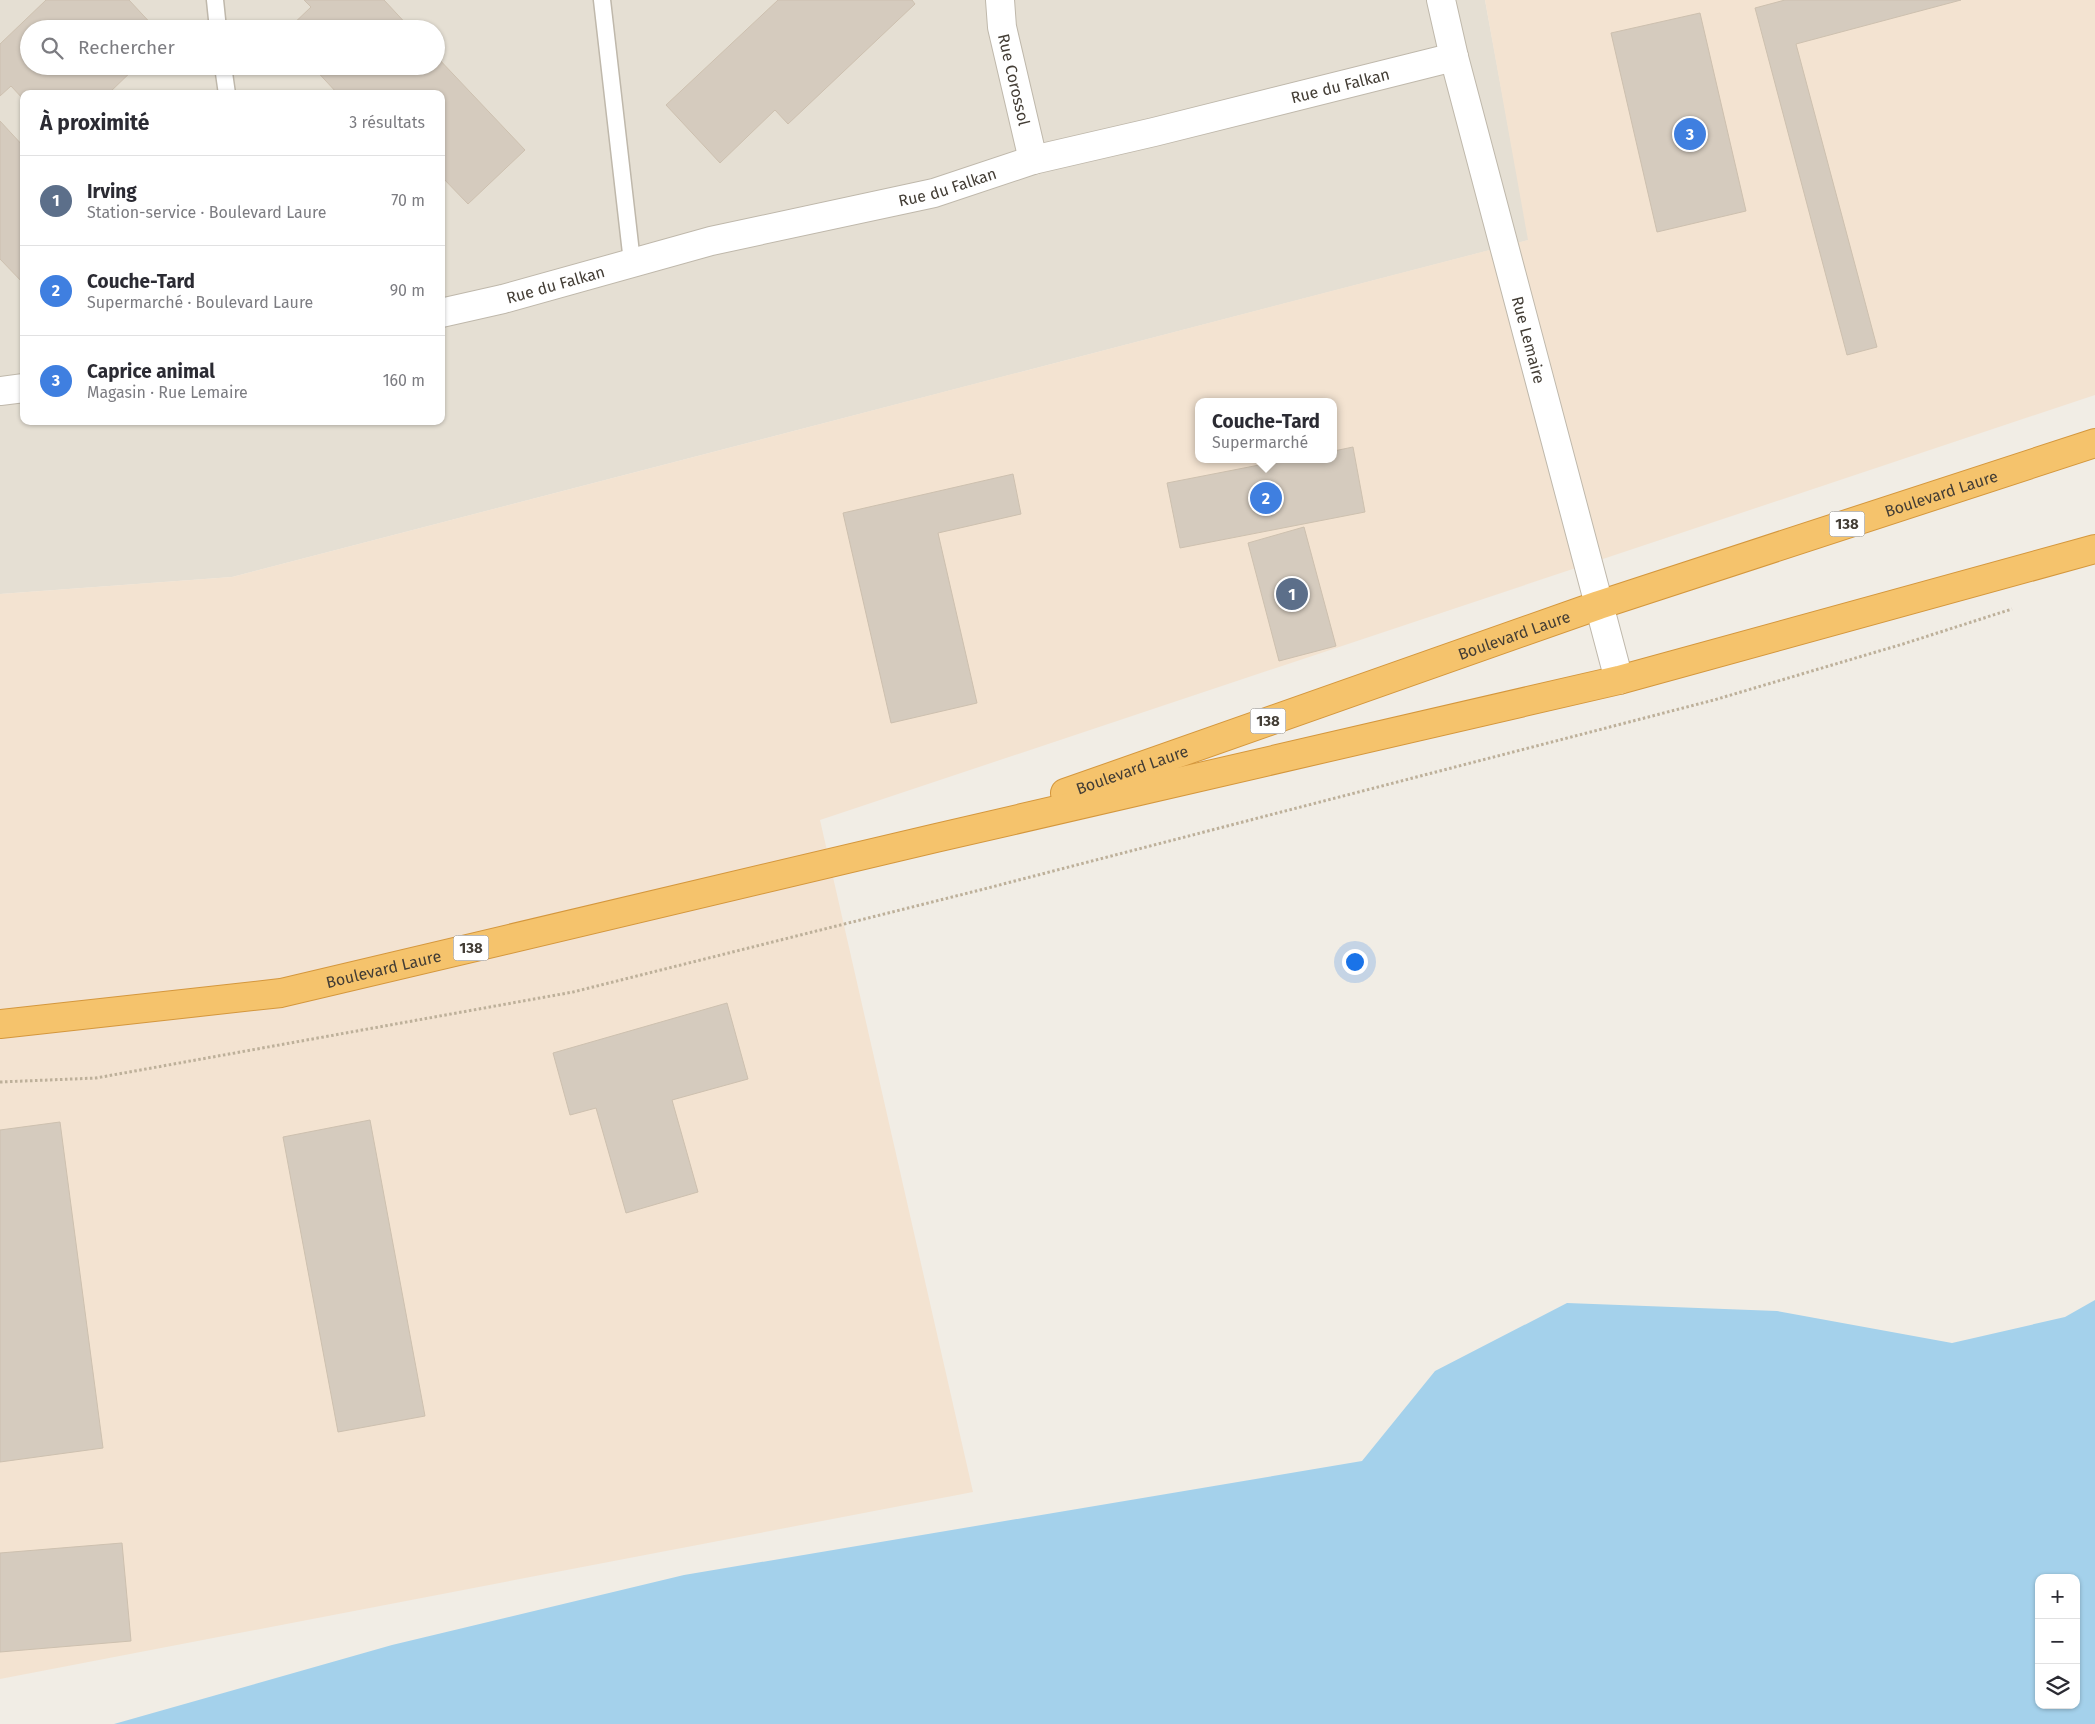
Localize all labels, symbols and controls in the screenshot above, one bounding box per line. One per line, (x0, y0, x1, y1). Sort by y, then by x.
search box (20, 20, 445, 75)
street label: Rue Corossol (994, 32, 1034, 128)
icon: search (38, 34, 66, 62)
text: Rechercher (78, 36, 175, 59)
street label: Rue du Falkan (1289, 64, 1392, 107)
text: À proximité (40, 110, 149, 136)
text: 3 résultats (349, 113, 425, 132)
pin: 3 (1674, 115, 1706, 153)
street label: Rue du Falkan (897, 163, 999, 210)
text: Irving (87, 180, 137, 203)
text: 1 (52, 191, 60, 210)
text: 70 m (391, 191, 425, 210)
text: Station-service · Boulevard Laure (87, 203, 326, 222)
street label: Rue du Falkan (504, 262, 607, 307)
text: Couche-Tard (87, 270, 195, 293)
text: 2 (52, 281, 60, 300)
text: 90 m (390, 281, 425, 300)
text: Supermarché · Boulevard Laure (87, 293, 313, 312)
street label: Rue Lemaire (1508, 294, 1550, 386)
text: Caprice animal (87, 360, 215, 383)
text: 3 (52, 371, 60, 390)
text: 160 m (383, 371, 425, 390)
text: Magasin · Rue Lemaire (87, 383, 248, 402)
popup (1195, 398, 1337, 463)
text: Couche-Tard (1212, 410, 1320, 433)
text: Supermarché (1212, 433, 1308, 452)
street label: Boulevard Laure (1882, 466, 2000, 521)
pin: 2 (1250, 479, 1282, 517)
road number: 138 (1830, 512, 1864, 536)
pin: 1 (1276, 575, 1308, 613)
street label: Boulevard Laure (1455, 606, 1573, 663)
road number: 138 (1250, 708, 1286, 734)
street label: Boulevard Laure (1073, 741, 1191, 798)
road number: 138 (454, 936, 488, 960)
street label: Boulevard Laure (324, 946, 443, 992)
your location (1342, 949, 1368, 975)
map controls (2035, 1574, 2080, 1709)
button: + (2035, 1574, 2080, 1619)
button: − (2035, 1619, 2080, 1664)
button: layers (2035, 1664, 2080, 1709)

